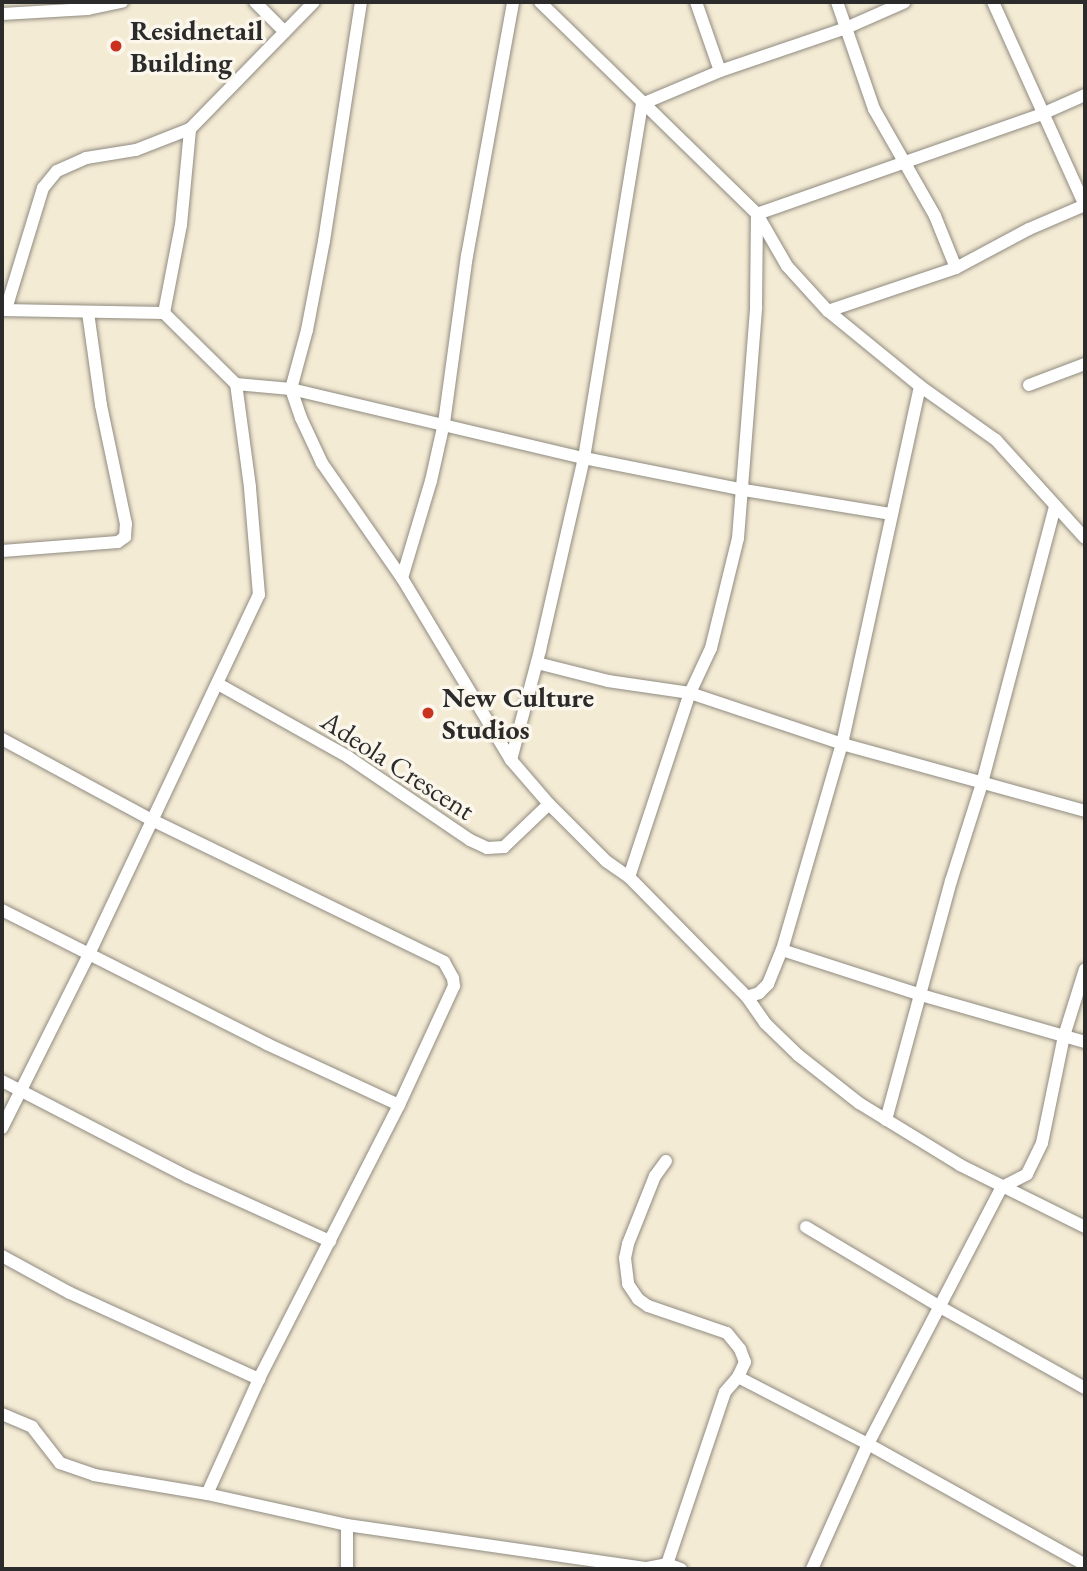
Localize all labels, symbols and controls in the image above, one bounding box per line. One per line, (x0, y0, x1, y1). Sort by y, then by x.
place label: Residnetail Building (130, 13, 263, 79)
marker: Residnetail Building (108, 38, 124, 54)
place label: New Culture Studios (442, 680, 594, 746)
street label: Adeola Crescent (315, 703, 481, 827)
marker: New Culture Studios (420, 705, 436, 721)

